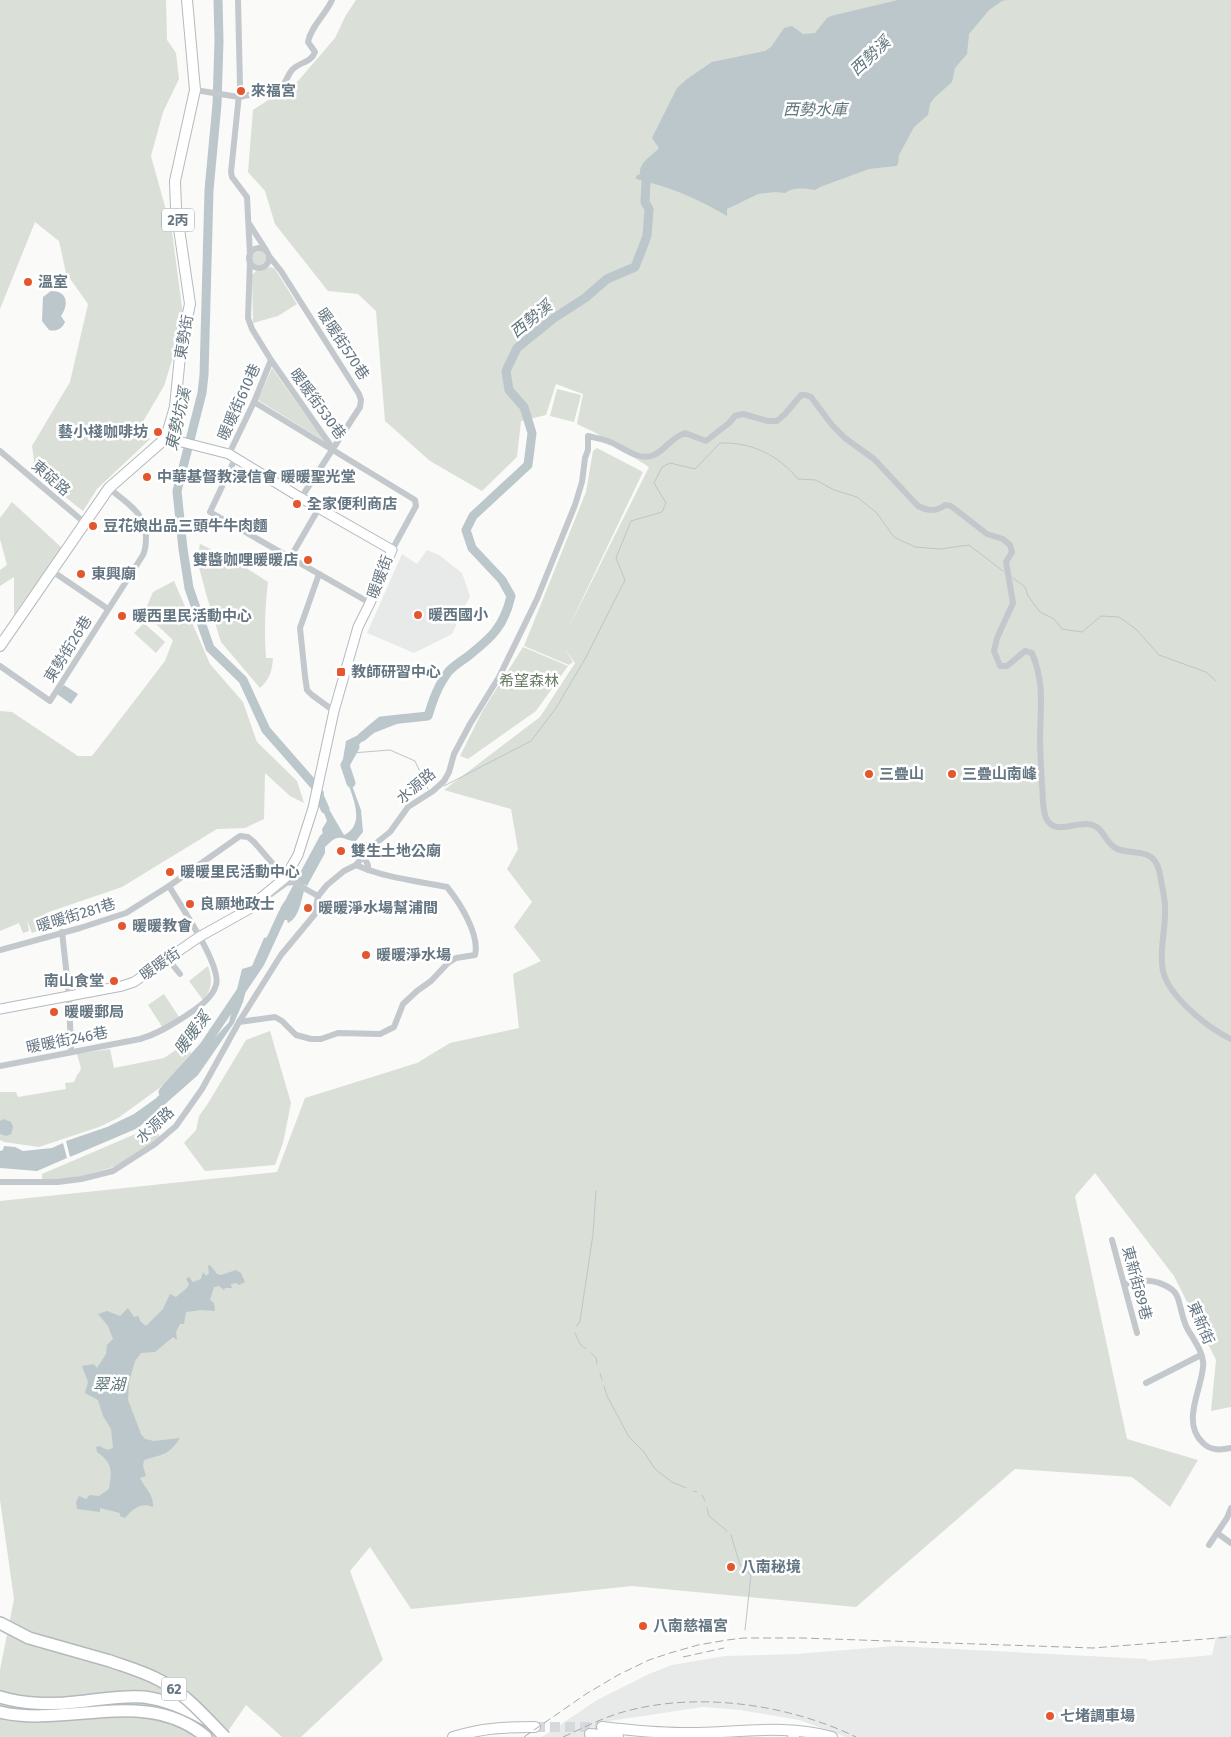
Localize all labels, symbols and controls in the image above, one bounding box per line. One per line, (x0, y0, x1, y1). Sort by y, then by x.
water label: 西勢溪 (846, 31, 895, 79)
place label: 來福宮 (251, 82, 296, 100)
marker: 來福宮 (235, 85, 247, 97)
water label: 西勢水庫 (783, 100, 850, 119)
road number: 2丙 (162, 208, 194, 232)
place label: 溫室 (38, 273, 68, 291)
marker: 溫室 (22, 276, 34, 288)
water label: 西勢溪 (506, 295, 557, 341)
street label: 暖暖街570巷 (313, 305, 373, 383)
street label: 東勢街 (171, 313, 197, 361)
street label: 暖暖街610巷 (214, 361, 264, 443)
street label: 暖暖街530巷 (286, 365, 350, 443)
water label: 東勢坑溪 (162, 384, 195, 452)
place label: 藝小棧咖啡坊 (58, 423, 148, 441)
marker: 藝小棧咖啡坊 (152, 426, 164, 438)
street label: 東碇路 (28, 456, 74, 500)
place label: 中華基督教浸信會 暖暖聖光堂 (157, 468, 356, 486)
marker: 中華基督教浸信會 暖暖聖光堂 (141, 471, 153, 483)
place label: 全家便利商店 (307, 495, 397, 513)
marker: 全家便利商店 (291, 498, 303, 510)
place label: 豆花娘出品三頭牛牛肉麵 (103, 517, 268, 535)
marker: 豆花娘出品三頭牛牛肉麵 (87, 520, 99, 532)
place label: 雙醬咖哩暖暖店 (193, 551, 298, 569)
street label: 暖暖街 (364, 553, 396, 601)
marker: 雙醬咖哩暖暖店 (302, 554, 314, 566)
place label: 東興廟 (91, 565, 136, 583)
marker: 東興廟 (75, 568, 87, 580)
place label: 暖西國小 (428, 606, 489, 624)
place label: 暖西里民活動中心 (132, 607, 252, 625)
marker: 暖西國小 (412, 609, 424, 621)
marker: 暖西里民活動中心 (116, 610, 128, 622)
street label: 東勢街26巷 (40, 612, 96, 686)
place label: 教師研習中心 (351, 663, 441, 681)
marker: 教師研習中心 (335, 666, 347, 678)
park label: 希望森林 (499, 672, 559, 690)
street label: 水源路 (393, 765, 439, 807)
place label: 三疊山 (879, 765, 924, 783)
place label: 三疊山南峰 (962, 765, 1037, 783)
marker: 三疊山 (863, 768, 875, 780)
marker: 三疊山南峰 (946, 768, 958, 780)
place label: 雙生土地公廟 (351, 842, 441, 860)
marker: 雙生土地公廟 (335, 845, 347, 857)
place label: 暖暖里民活動中心 (180, 863, 300, 881)
marker: 暖暖里民活動中心 (164, 866, 176, 878)
street label: 暖暖街281巷 (34, 894, 118, 936)
place label: 良願地政士 (200, 895, 275, 913)
marker: 良願地政士 (184, 898, 196, 910)
place label: 暖暖淨水場幫浦間 (318, 899, 438, 917)
marker: 暖暖淨水場幫浦間 (302, 902, 314, 914)
place label: 暖暖教會 (132, 917, 192, 935)
marker: 暖暖教會 (116, 920, 128, 932)
street label: 暖暖街 (136, 944, 184, 984)
place label: 暖暖淨水場 (376, 946, 451, 964)
marker: 暖暖淨水場 (360, 949, 372, 961)
place label: 南山食堂 (44, 972, 104, 990)
marker: 南山食堂 (108, 975, 120, 987)
place label: 暖暖郵局 (64, 1003, 124, 1021)
marker: 暖暖郵局 (48, 1006, 60, 1018)
water label: 暖暖溪 (170, 1007, 215, 1058)
street label: 暖暖街246巷 (25, 1023, 109, 1057)
street label: 水源路 (132, 1103, 178, 1147)
street label: 東新街89巷 (1118, 1244, 1156, 1322)
street label: 東新街 (1184, 1299, 1218, 1347)
water label: 翠湖 (93, 1375, 128, 1394)
place label: 八南秘境 (741, 1558, 801, 1576)
marker: 八南秘境 (725, 1561, 737, 1573)
place label: 八南慈福宮 (653, 1617, 728, 1635)
marker: 八南慈福宮 (637, 1620, 649, 1632)
road number: 62 (162, 1678, 186, 1700)
place label: 七堵調車場 (1060, 1707, 1135, 1725)
marker: 七堵調車場 (1044, 1710, 1056, 1722)

